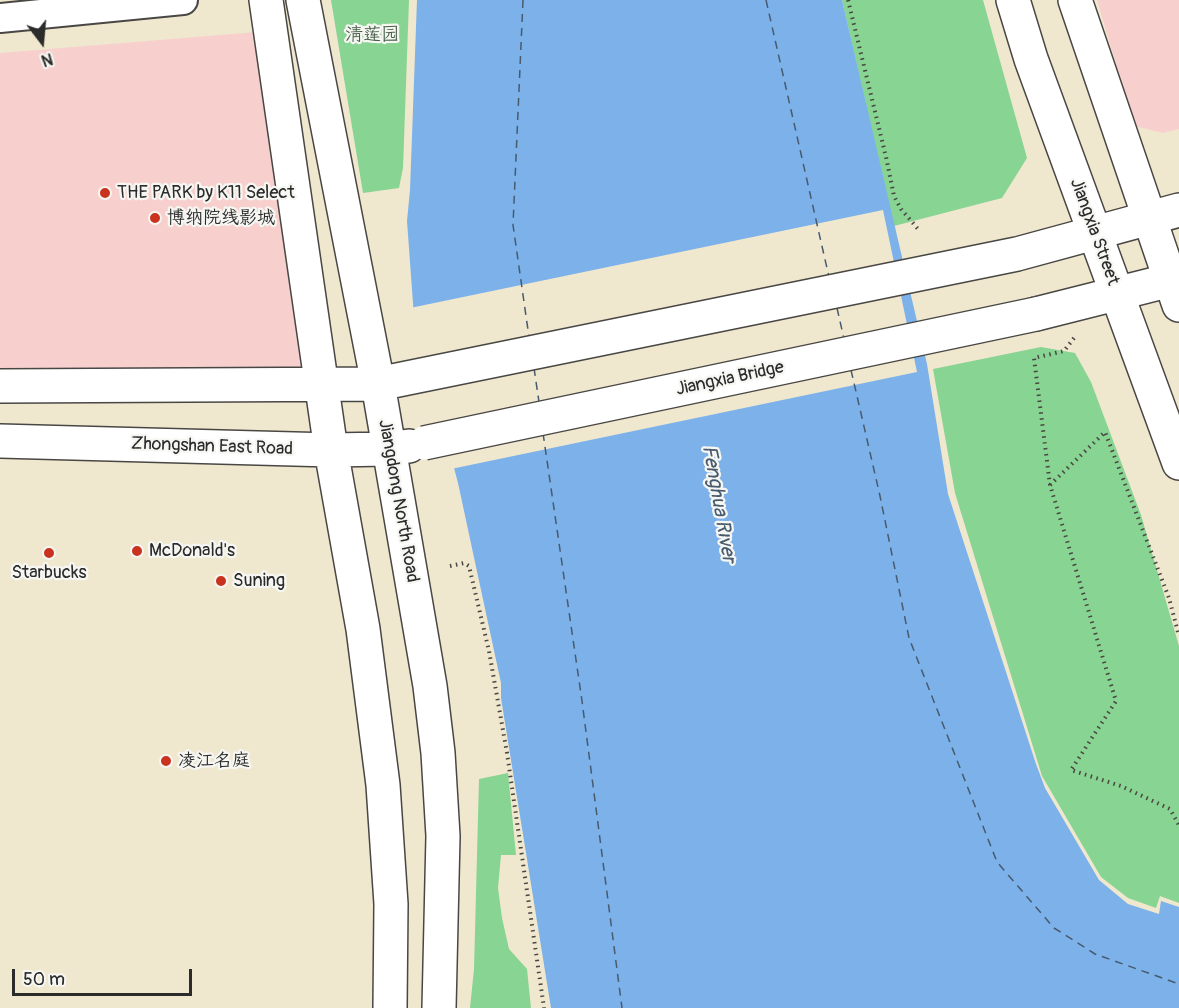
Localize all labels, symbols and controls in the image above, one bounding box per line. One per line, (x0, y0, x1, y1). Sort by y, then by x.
north arrow (12, 12, 72, 72)
park label: 清莲园 (345, 24, 399, 46)
text: N (39, 48, 55, 70)
street label: Jiangxia Street (1065, 176, 1123, 288)
place label: THE PARK by K11 Select (117, 182, 295, 204)
marker: THE PARK by K11 Select (98, 186, 112, 200)
place label: 博纳院线影城 (167, 207, 275, 229)
marker: 博纳院线影城 (148, 211, 162, 225)
street label: Jiangxia Bridge (674, 357, 786, 401)
street label: Jiangdong North Road (373, 418, 423, 584)
street label: Zhongshan East Road (131, 433, 293, 461)
water label: Fenghua Rıver (696, 444, 740, 564)
place label: McDonald's (149, 540, 235, 562)
marker: McDonald's (130, 544, 144, 558)
marker: Starbucks (42, 546, 56, 560)
place label: Starbucks (11, 562, 87, 584)
place label: Suning (233, 570, 285, 592)
marker: Suning (214, 574, 228, 588)
place label: 凌江名庭 (178, 750, 250, 772)
marker: 凌江名庭 (159, 754, 173, 768)
scale bar (15, 957, 195, 995)
text: 50 m (23, 968, 65, 991)

